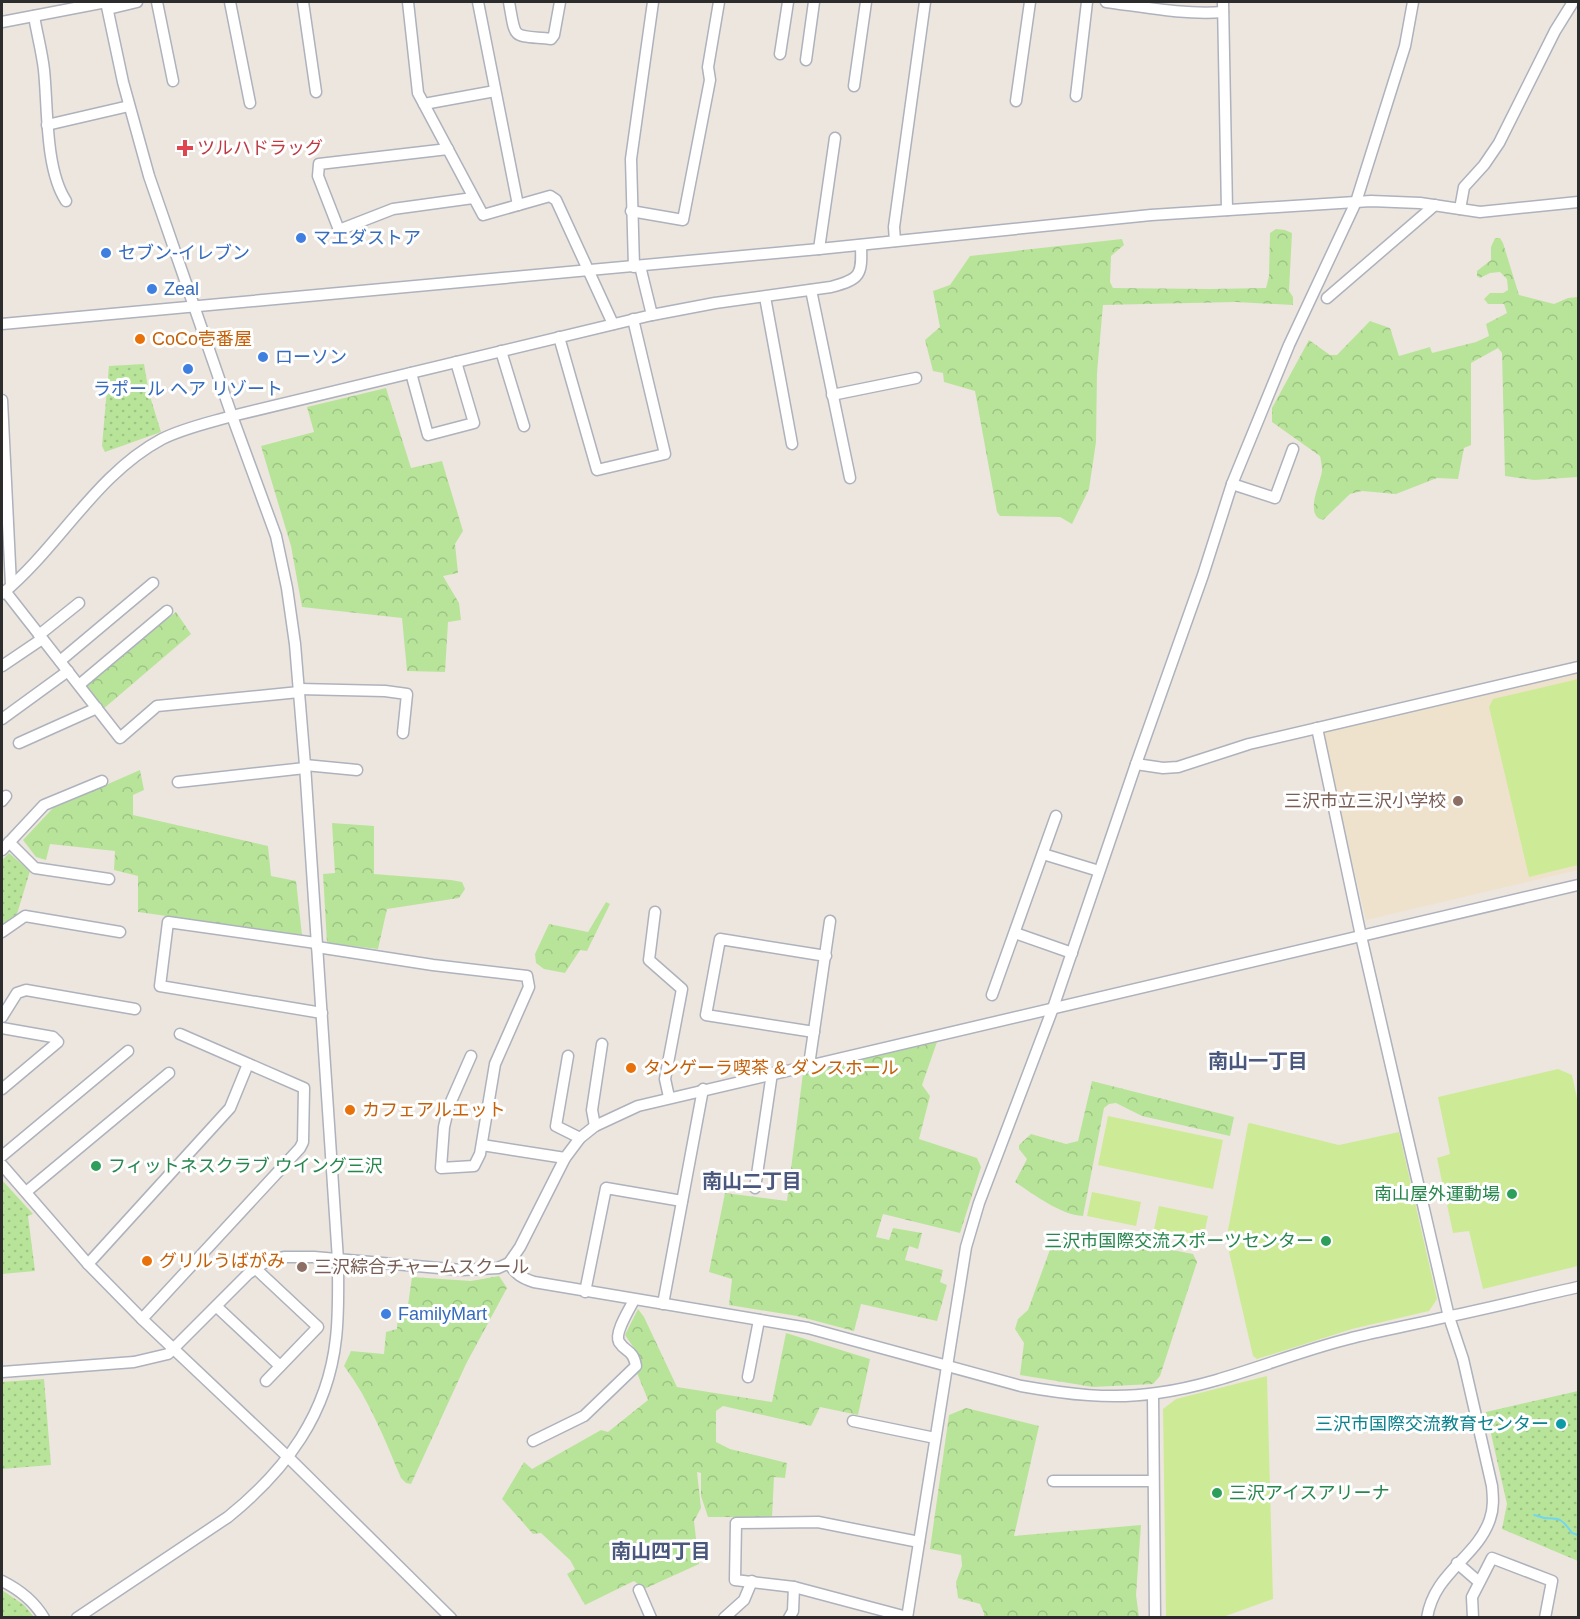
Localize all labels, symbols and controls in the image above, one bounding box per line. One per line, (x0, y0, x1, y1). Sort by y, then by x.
place label: ツルハドラッグ (197, 138, 323, 158)
marker: ツルハドラッグ (178, 141, 192, 155)
place label: マエダストア (313, 228, 421, 248)
marker: マエダストア (294, 231, 308, 245)
place label: セブン-イレブン (118, 243, 250, 263)
marker: セブン-イレブン (99, 246, 113, 260)
place label: Zeal (164, 279, 199, 299)
marker: Zeal (145, 282, 159, 296)
place label: CoCo壱番屋 (152, 329, 252, 349)
marker: CoCo壱番屋 (133, 332, 147, 346)
place label: ローソン (275, 347, 347, 367)
marker: ローソン (256, 350, 270, 364)
marker: ラポール ヘア リゾート (181, 362, 195, 376)
place label: ラポール ヘア リゾート (93, 379, 283, 399)
place label: 三沢市立三沢小学校 (1284, 791, 1446, 811)
marker: 三沢市立三沢小学校 (1451, 794, 1465, 808)
district label: 南山一丁目 (1208, 1050, 1308, 1072)
place label: タンゲーラ喫茶 & ダンスホール (643, 1058, 899, 1078)
marker: タンゲーラ喫茶 & ダンスホール (624, 1061, 638, 1075)
place label: カフェアルエット (362, 1100, 506, 1120)
marker: カフェアルエット (343, 1103, 357, 1117)
place label: フィットネスクラブ ウイング三沢 (108, 1156, 383, 1176)
marker: フィットネスクラブ ウイング三沢 (89, 1159, 103, 1173)
district label: 南山二丁目 (702, 1170, 802, 1192)
place label: 南山屋外運動場 (1374, 1184, 1500, 1204)
marker: 南山屋外運動場 (1505, 1187, 1519, 1201)
place label: 三沢市国際交流スポーツセンター (1044, 1231, 1314, 1251)
marker: 三沢市国際交流スポーツセンター (1319, 1234, 1333, 1248)
place label: グリルうばがみ (159, 1251, 285, 1271)
marker: グリルうばがみ (140, 1254, 154, 1268)
place label: 三沢綜合チャームスクール (314, 1257, 529, 1277)
marker: 三沢綜合チャームスクール (295, 1260, 309, 1274)
place label: FamilyMart (398, 1304, 487, 1324)
marker: FamilyMart (379, 1307, 393, 1321)
place label: 三沢市国際交流教育センター (1315, 1414, 1549, 1434)
marker: 三沢市国際交流教育センター (1554, 1417, 1568, 1431)
place label: 三沢アイスアリーナ (1229, 1483, 1390, 1503)
marker: 三沢アイスアリーナ (1210, 1486, 1224, 1500)
district label: 南山四丁目 (611, 1540, 711, 1562)

